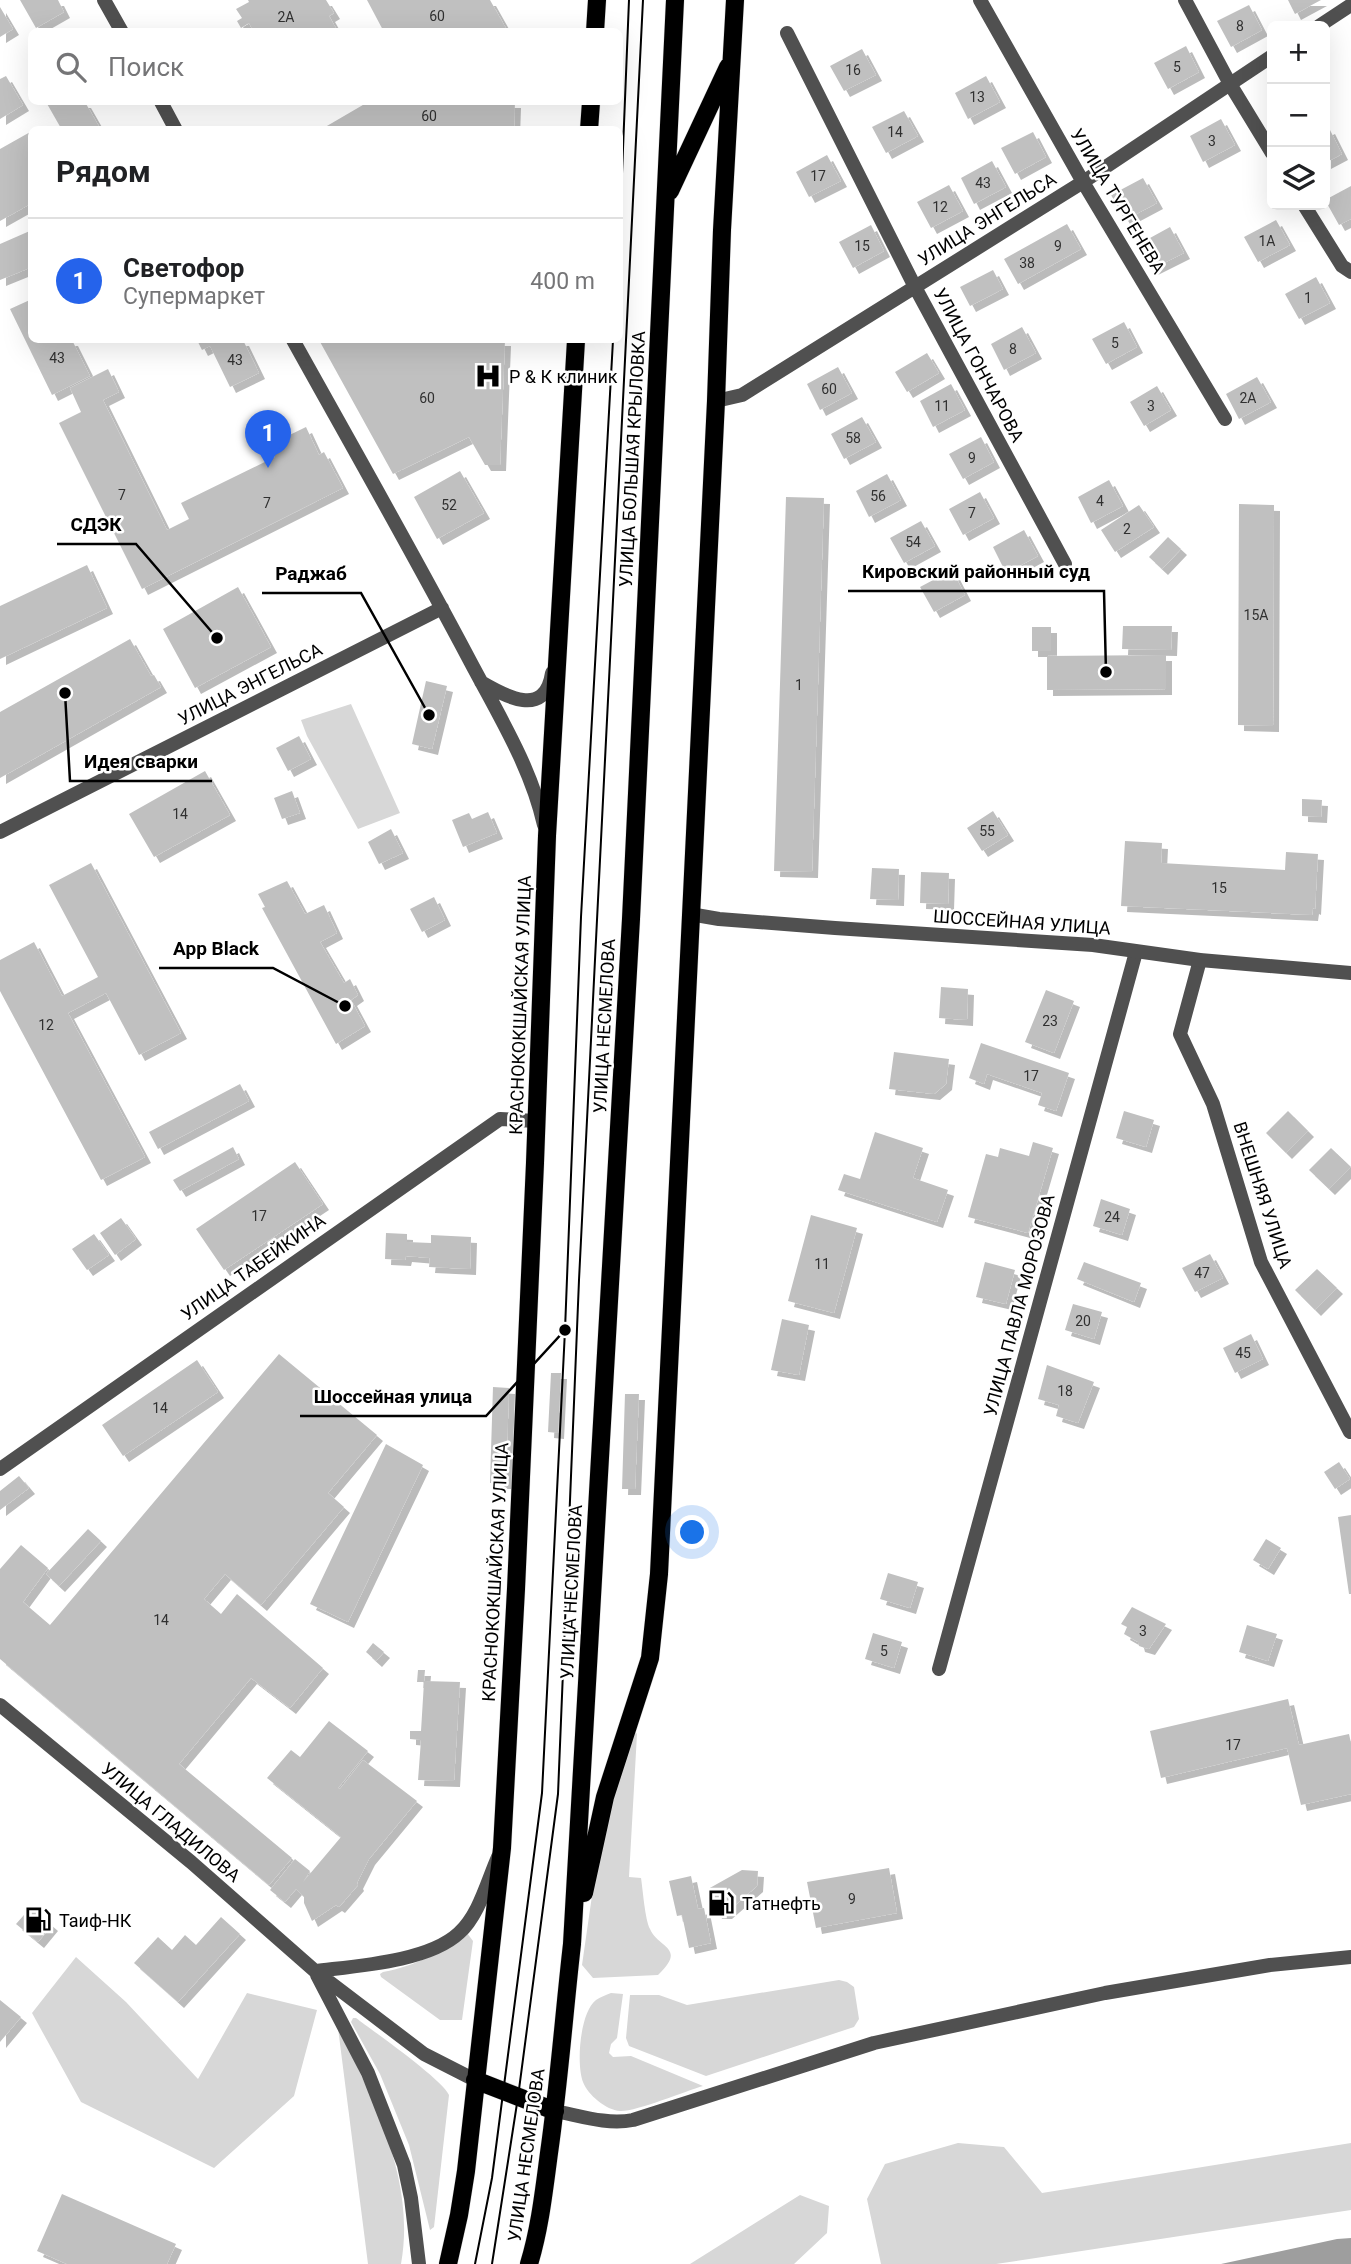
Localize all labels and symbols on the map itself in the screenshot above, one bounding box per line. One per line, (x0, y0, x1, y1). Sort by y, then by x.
house number: 60 (429, 8, 445, 24)
house number: 2А (277, 9, 295, 25)
house number: 8 (1236, 18, 1244, 34)
house number: 5 (1173, 59, 1181, 75)
house number: 16 (845, 62, 861, 78)
house number: 13 (969, 89, 985, 105)
house number: 60 (421, 108, 437, 124)
house number: 14 (887, 124, 903, 140)
street label: УЛИЦА ТУРГЕНЕВА (1066, 125, 1170, 277)
house number: 3 (1208, 133, 1216, 149)
house number: 17 (810, 168, 826, 184)
street label: УЛИЦА ЭНГЕЛЬСА (914, 168, 1060, 270)
house number: 43 (975, 175, 991, 191)
house number: 12 (932, 199, 948, 215)
house number: 1А (1258, 233, 1276, 249)
house number: 15 (854, 238, 870, 254)
house number: 9 (1054, 238, 1062, 254)
house number: 38 (1019, 255, 1035, 271)
street label: УЛИЦА ГОНЧАРОВА (930, 284, 1029, 446)
house number: 1 (1304, 290, 1312, 306)
street label: УЛИЦА БОЛЬШАЯ КРЫЛОВКА (615, 330, 649, 588)
house number: 5 (1111, 335, 1119, 351)
house number: 8 (1009, 341, 1017, 357)
house number: 43 (49, 350, 65, 366)
house number: 43 (227, 352, 243, 368)
hospital icon: Р & К клиник (473, 361, 503, 391)
place label: Р & К клиник (509, 366, 618, 387)
house number: 60 (821, 381, 837, 397)
house number: 60 (419, 390, 435, 406)
house number: 2А (1239, 390, 1257, 406)
house number: 11 (934, 398, 950, 414)
house number: 3 (1147, 398, 1155, 414)
pin: 1 (245, 410, 291, 468)
house number: 58 (845, 430, 861, 446)
house number: 9 (968, 450, 976, 466)
house number: 7 (118, 487, 126, 503)
house number: 56 (870, 488, 886, 504)
house number: 4 (1096, 493, 1104, 509)
house number: 7 (263, 495, 271, 511)
house number: 52 (441, 497, 457, 513)
callout: СДЭК (57, 504, 136, 544)
house number: 7 (968, 505, 976, 521)
text: СДЭК (70, 513, 122, 536)
house number: 2 (1123, 521, 1131, 537)
house number: 54 (905, 534, 921, 550)
callout: Кировский районный суд (848, 551, 1104, 591)
callout: Раджаб (262, 553, 361, 593)
text: Кировский районный суд (862, 560, 1090, 583)
text: Раджаб (275, 562, 347, 585)
house number: 15А (1244, 607, 1268, 623)
street label: УЛИЦА ЭНГЕЛЬСА (175, 639, 326, 729)
house number: 1 (795, 677, 803, 693)
callout: Идея сварки (70, 741, 212, 781)
text: Идея сварки (84, 750, 198, 773)
house number: 14 (172, 806, 188, 822)
house number: 55 (979, 823, 995, 839)
street label: КРАСНОКОКШАЙСКАЯ УЛИЦА (505, 875, 535, 1135)
house number: 15 (1211, 880, 1227, 896)
street label: ШОССЕЙНАЯ УЛИЦА (932, 905, 1112, 939)
callout: App Black (159, 928, 273, 968)
text: App Black (173, 937, 260, 960)
street label: УЛИЦА НЕСМЕЛОВА (589, 938, 619, 1114)
house number: 23 (1042, 1013, 1058, 1029)
house number: 12 (38, 1017, 54, 1033)
house number: 17 (1023, 1068, 1039, 1084)
street label: ВНЕШНЯЯ УЛИЦА (1229, 1119, 1297, 1271)
street label: УЛИЦА ПАВЛА МОРОЗОВА (979, 1192, 1059, 1418)
house number: 17 (251, 1208, 267, 1224)
street label: УЛИЦА ТАБЕЙКИНА (177, 1209, 329, 1325)
house number: 24 (1104, 1209, 1120, 1225)
house number: 11 (814, 1256, 830, 1272)
house number: 47 (1194, 1265, 1210, 1281)
house number: 20 (1075, 1313, 1091, 1329)
house number: 45 (1235, 1345, 1251, 1361)
callout: Шоссейная улица (300, 1376, 486, 1416)
house number: 18 (1057, 1383, 1073, 1399)
text: Шоссейная улица (314, 1385, 472, 1408)
house number: 14 (152, 1400, 168, 1416)
street label: КРАСНОКОКШАЙСКАЯ УЛИЦА (478, 1442, 512, 1702)
street label: УЛИЦА НЕСМЕЛОВА (556, 1504, 586, 1680)
your location (675, 1515, 709, 1549)
house number: 14 (153, 1612, 169, 1628)
house number: 3 (1139, 1623, 1147, 1639)
house number: 5 (880, 1643, 888, 1659)
house number: 17 (1225, 1737, 1241, 1753)
street label: УЛИЦА ГЛАДИЛОВА (97, 1758, 245, 1886)
fuel station icon: Татнефть (706, 1888, 736, 1918)
house number: 9 (848, 1891, 856, 1907)
place label: Татнефть (742, 1893, 821, 1914)
fuel station icon: Таиф-НК (23, 1905, 53, 1935)
place label: Таиф-НК (59, 1910, 132, 1931)
street label: УЛИЦА НЕСМЕЛОВА (503, 2067, 549, 2243)

